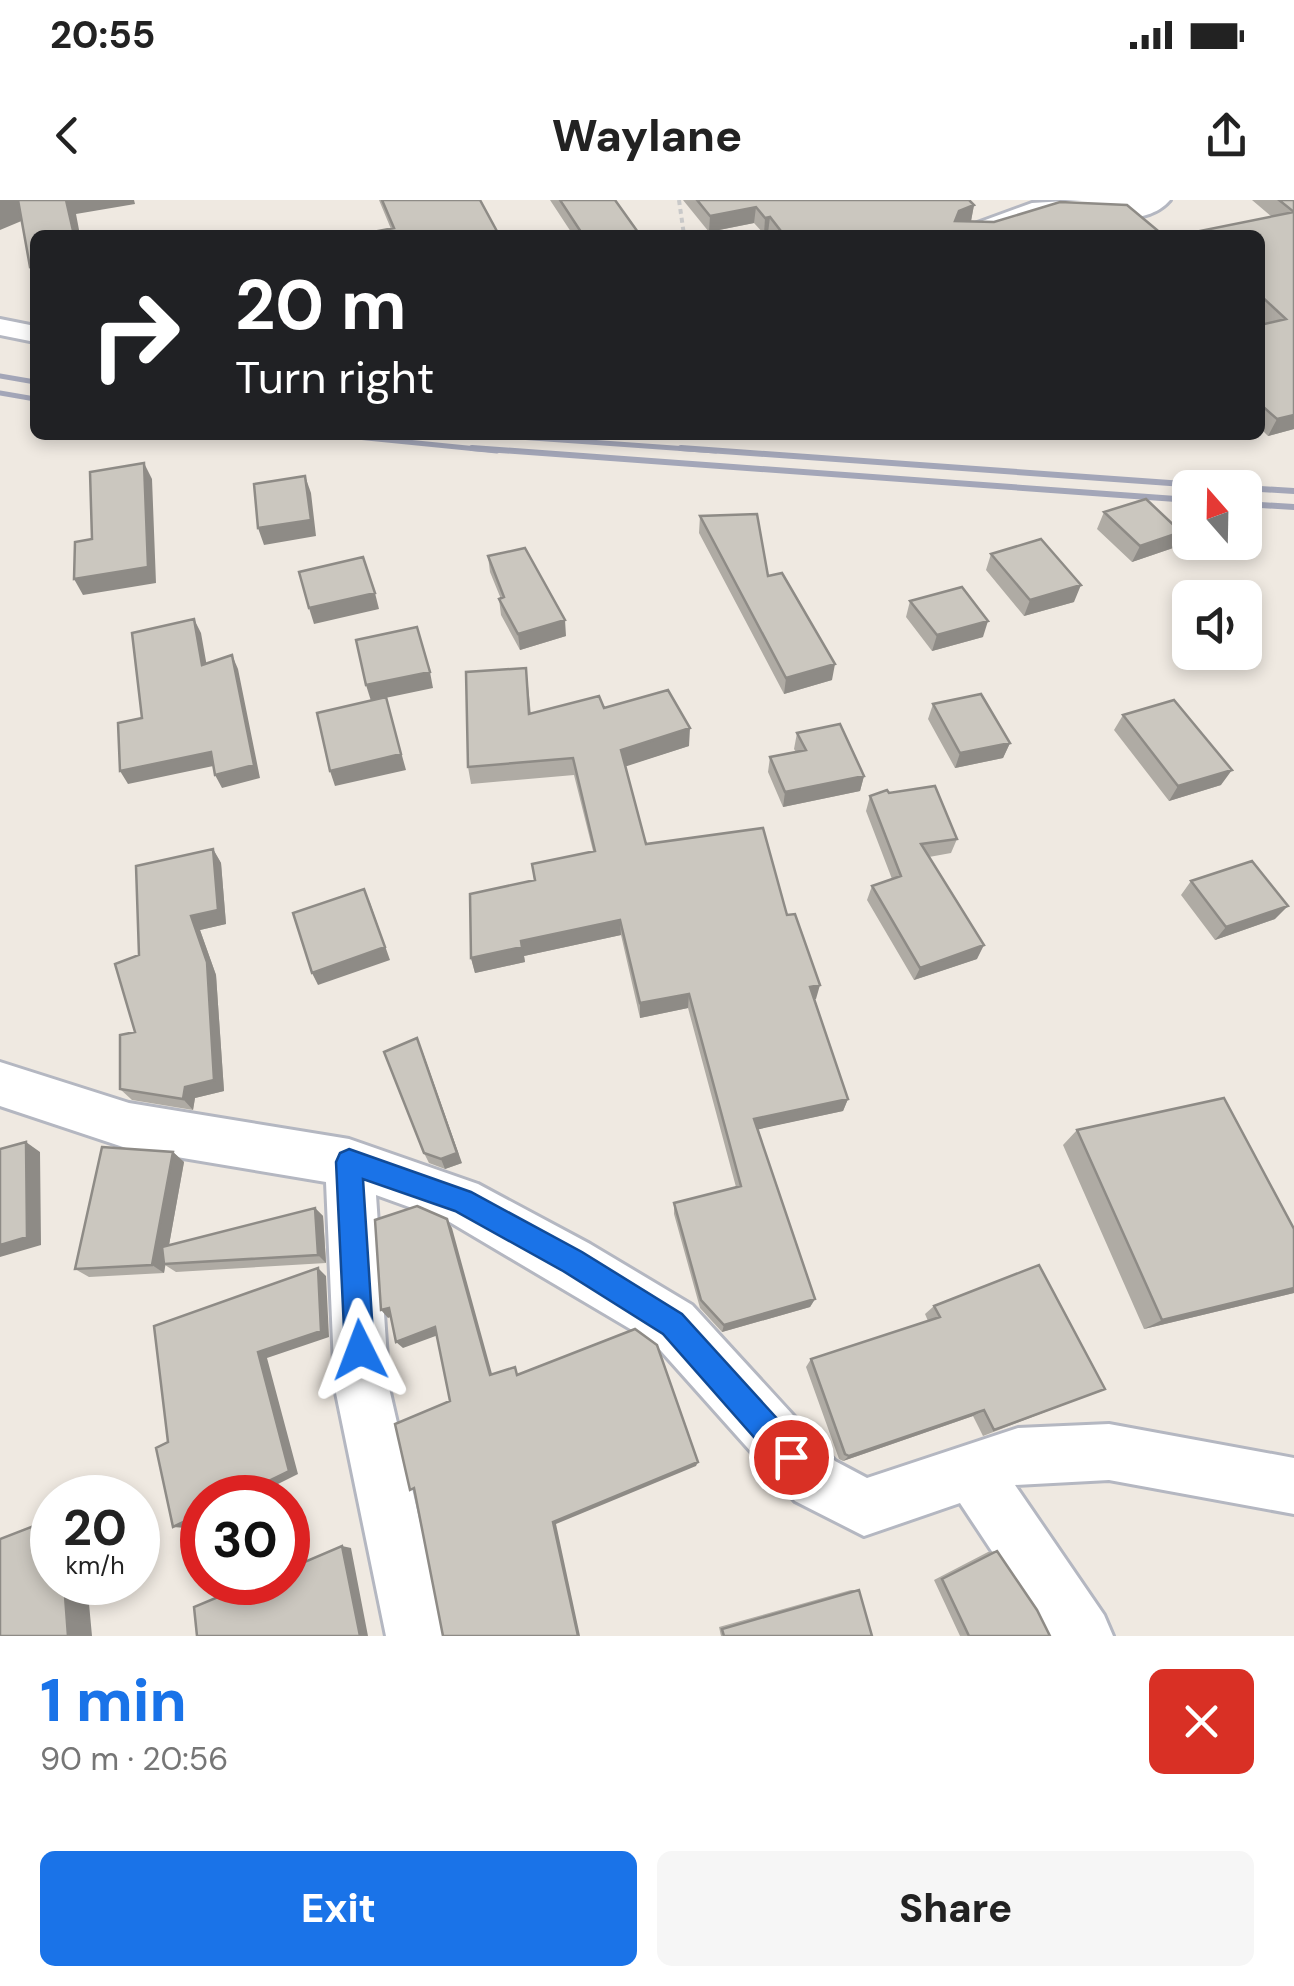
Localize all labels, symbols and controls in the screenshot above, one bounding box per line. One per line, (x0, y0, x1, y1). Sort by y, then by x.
text: 20:55 (50, 10, 155, 60)
text: Waylane (552, 106, 742, 165)
icon: back (40, 108, 95, 163)
icon: share (1199, 108, 1254, 163)
text: 20 m (235, 260, 407, 351)
icon: right (70, 270, 200, 400)
text: Turn right (235, 348, 434, 407)
north arrow (1172, 470, 1262, 560)
map controls (1172, 470, 1262, 670)
button: sound (1172, 580, 1262, 670)
position arrow (308, 1298, 412, 1402)
pin (749, 1415, 834, 1500)
icon: arrive (764, 1430, 819, 1485)
speed limit sign: 30 (180, 1475, 310, 1605)
text: 20 (63, 1495, 127, 1561)
text: km/h (65, 1549, 125, 1582)
text: 1 min (40, 1661, 187, 1740)
button: close (1149, 1669, 1254, 1774)
text: 90 m · 20:56 (40, 1738, 228, 1780)
button: Exit (40, 1851, 637, 1966)
button: Share (657, 1851, 1254, 1966)

